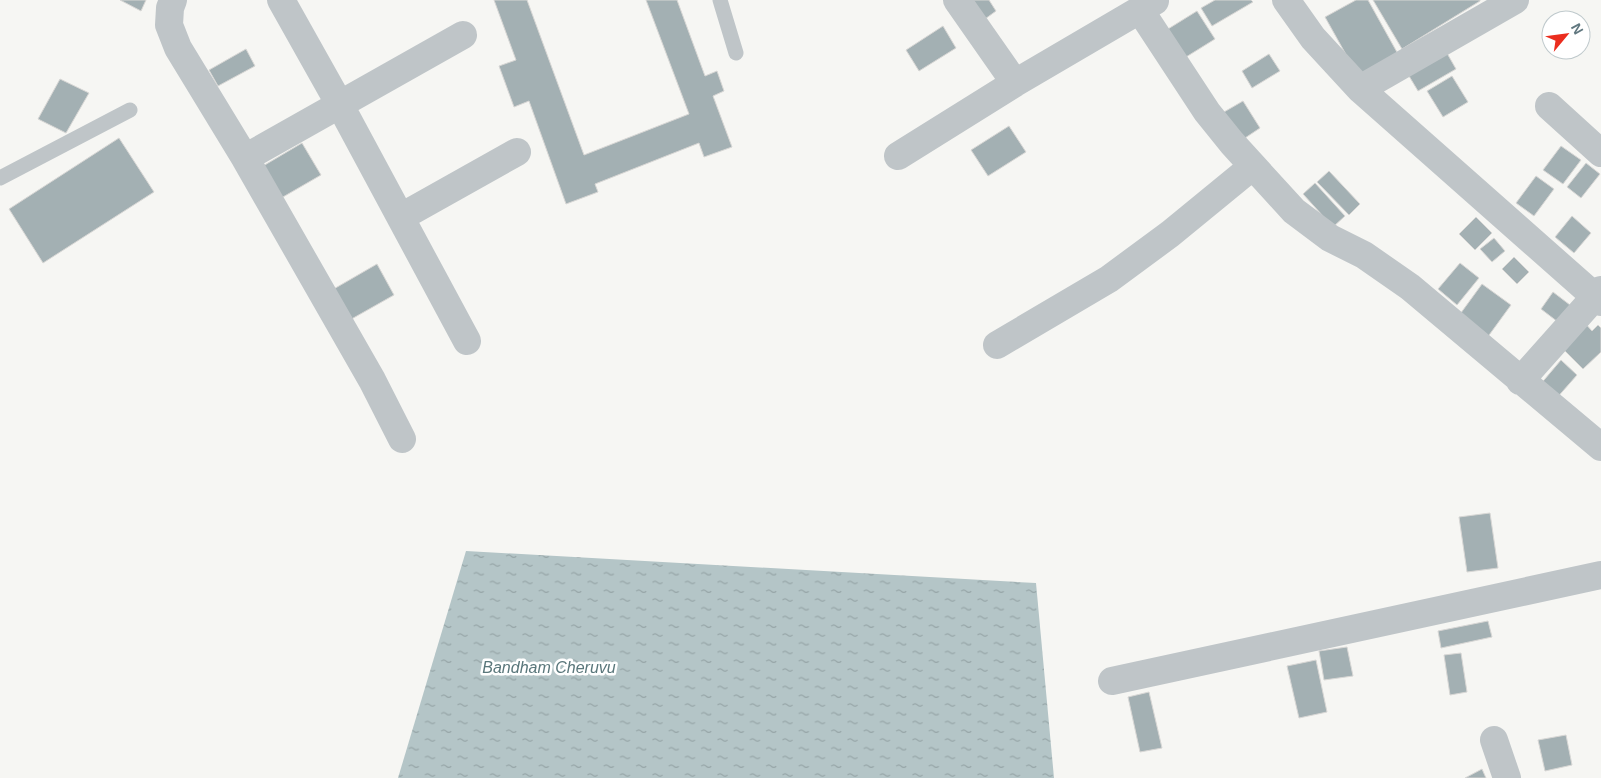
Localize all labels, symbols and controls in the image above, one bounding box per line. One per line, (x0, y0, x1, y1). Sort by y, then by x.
north arrow (1541, 10, 1591, 60)
text: N (1568, 20, 1587, 37)
water label: Bandham Cheruvu (482, 659, 616, 676)

